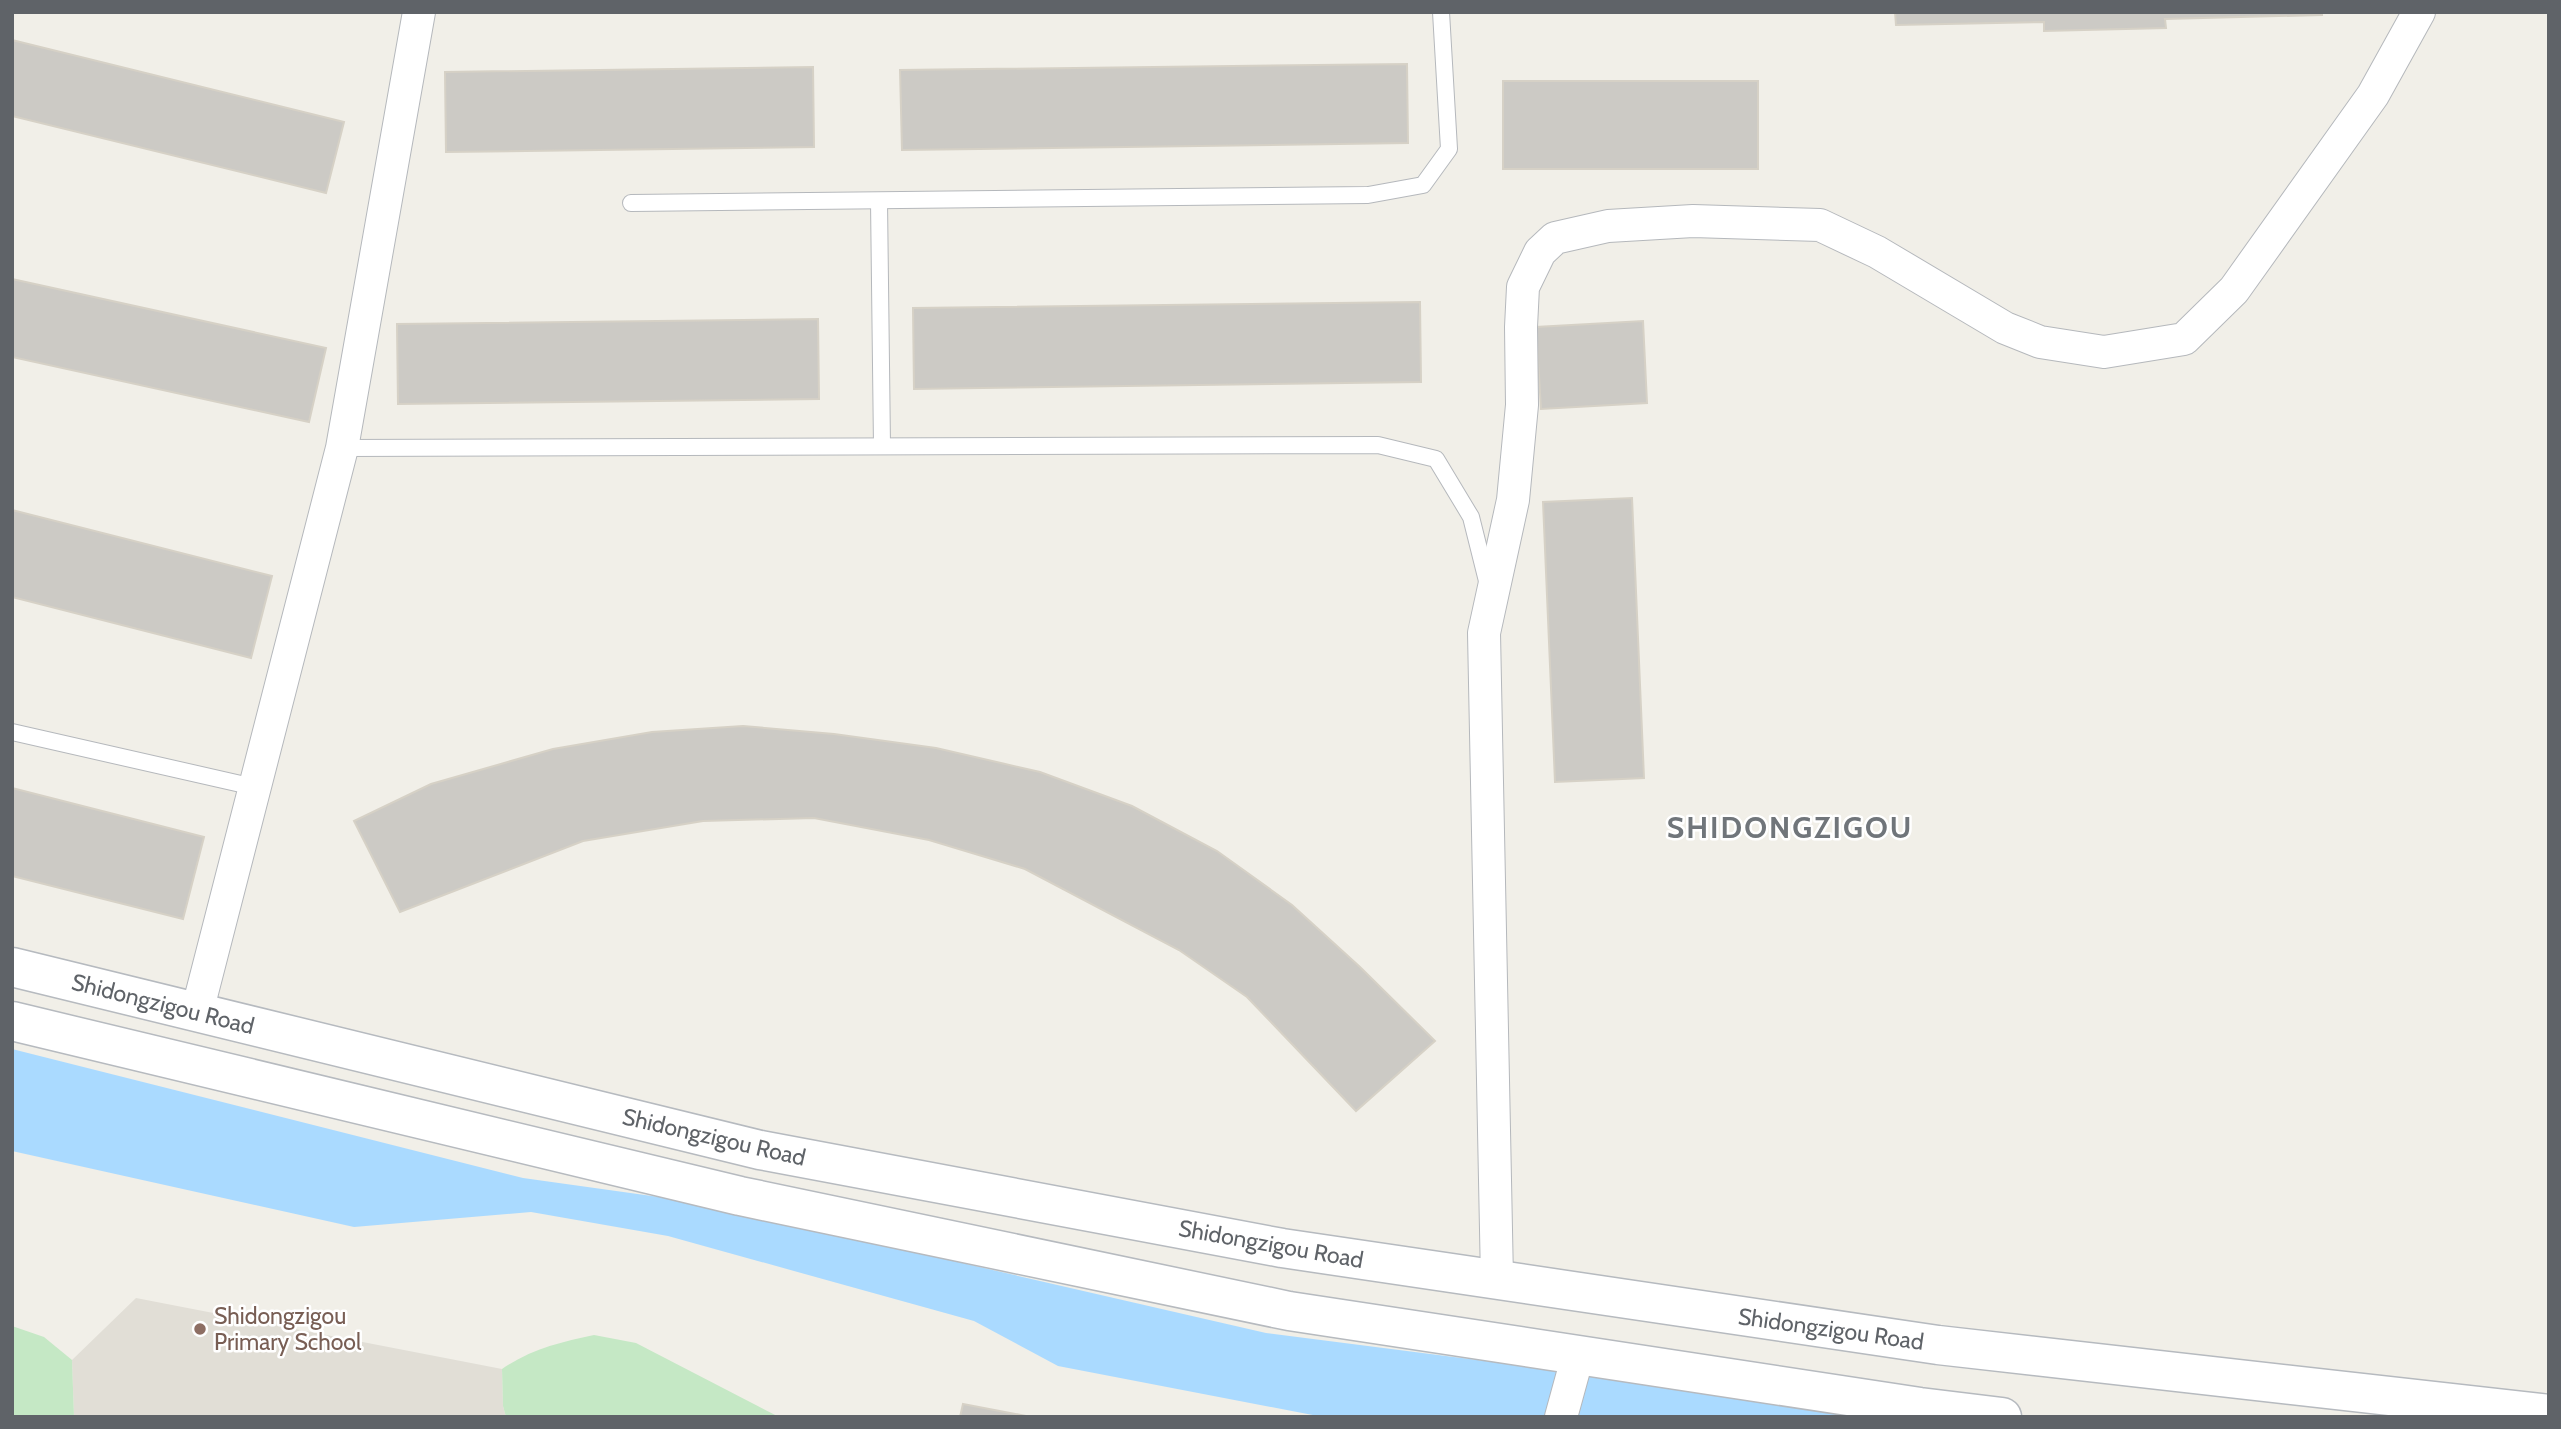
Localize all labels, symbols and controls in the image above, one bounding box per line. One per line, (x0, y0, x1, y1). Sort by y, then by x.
district label: SHIDONGZIGOU (1667, 809, 1913, 846)
street label: Shidongzigou Road (69, 968, 257, 1040)
street label: Shidongzigou Road (620, 1102, 808, 1172)
street label: Shidongzigou Road (1176, 1214, 1366, 1274)
place label: Shidongzigou Primary School (214, 1302, 362, 1356)
street label: Shidongzigou Road (1736, 1302, 1926, 1356)
marker: Shidongzigou Primary School (192, 1321, 208, 1337)

